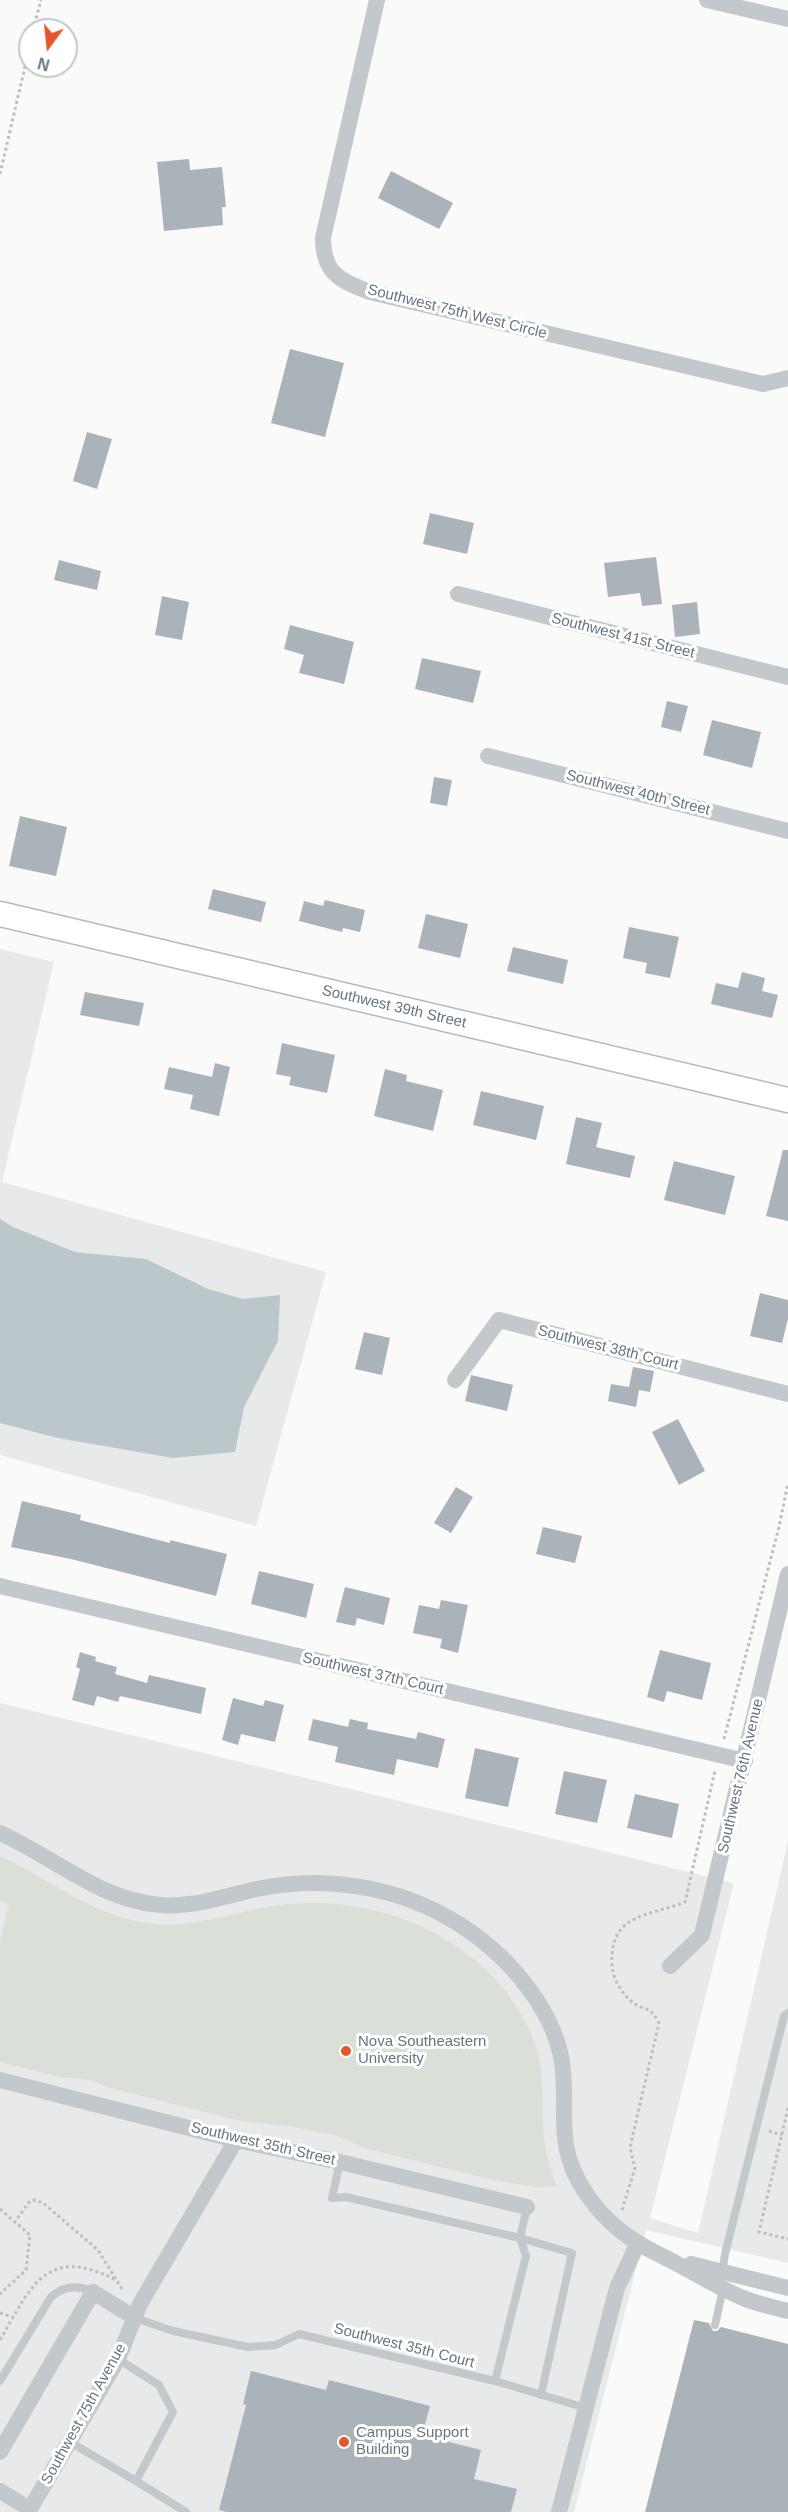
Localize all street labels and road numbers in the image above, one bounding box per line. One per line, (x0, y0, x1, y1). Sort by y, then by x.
street label: Southwest 75th West Circle (366, 281, 548, 343)
street label: Southwest 41st Street (550, 610, 696, 662)
street label: Southwest 40th Street (564, 766, 712, 820)
street label: Southwest 39th Street (320, 982, 468, 1032)
street label: Southwest 38th Court (536, 1322, 680, 1374)
street label: Southwest 37th Court (301, 1649, 445, 1699)
street label: Southwest 76th Avenue (714, 1697, 768, 1855)
street label: Southwest 35th Street (189, 2119, 337, 2169)
street label: Southwest 35th Court (332, 2320, 476, 2372)
street label: Southwest 75th Avenue (38, 2340, 130, 2488)

